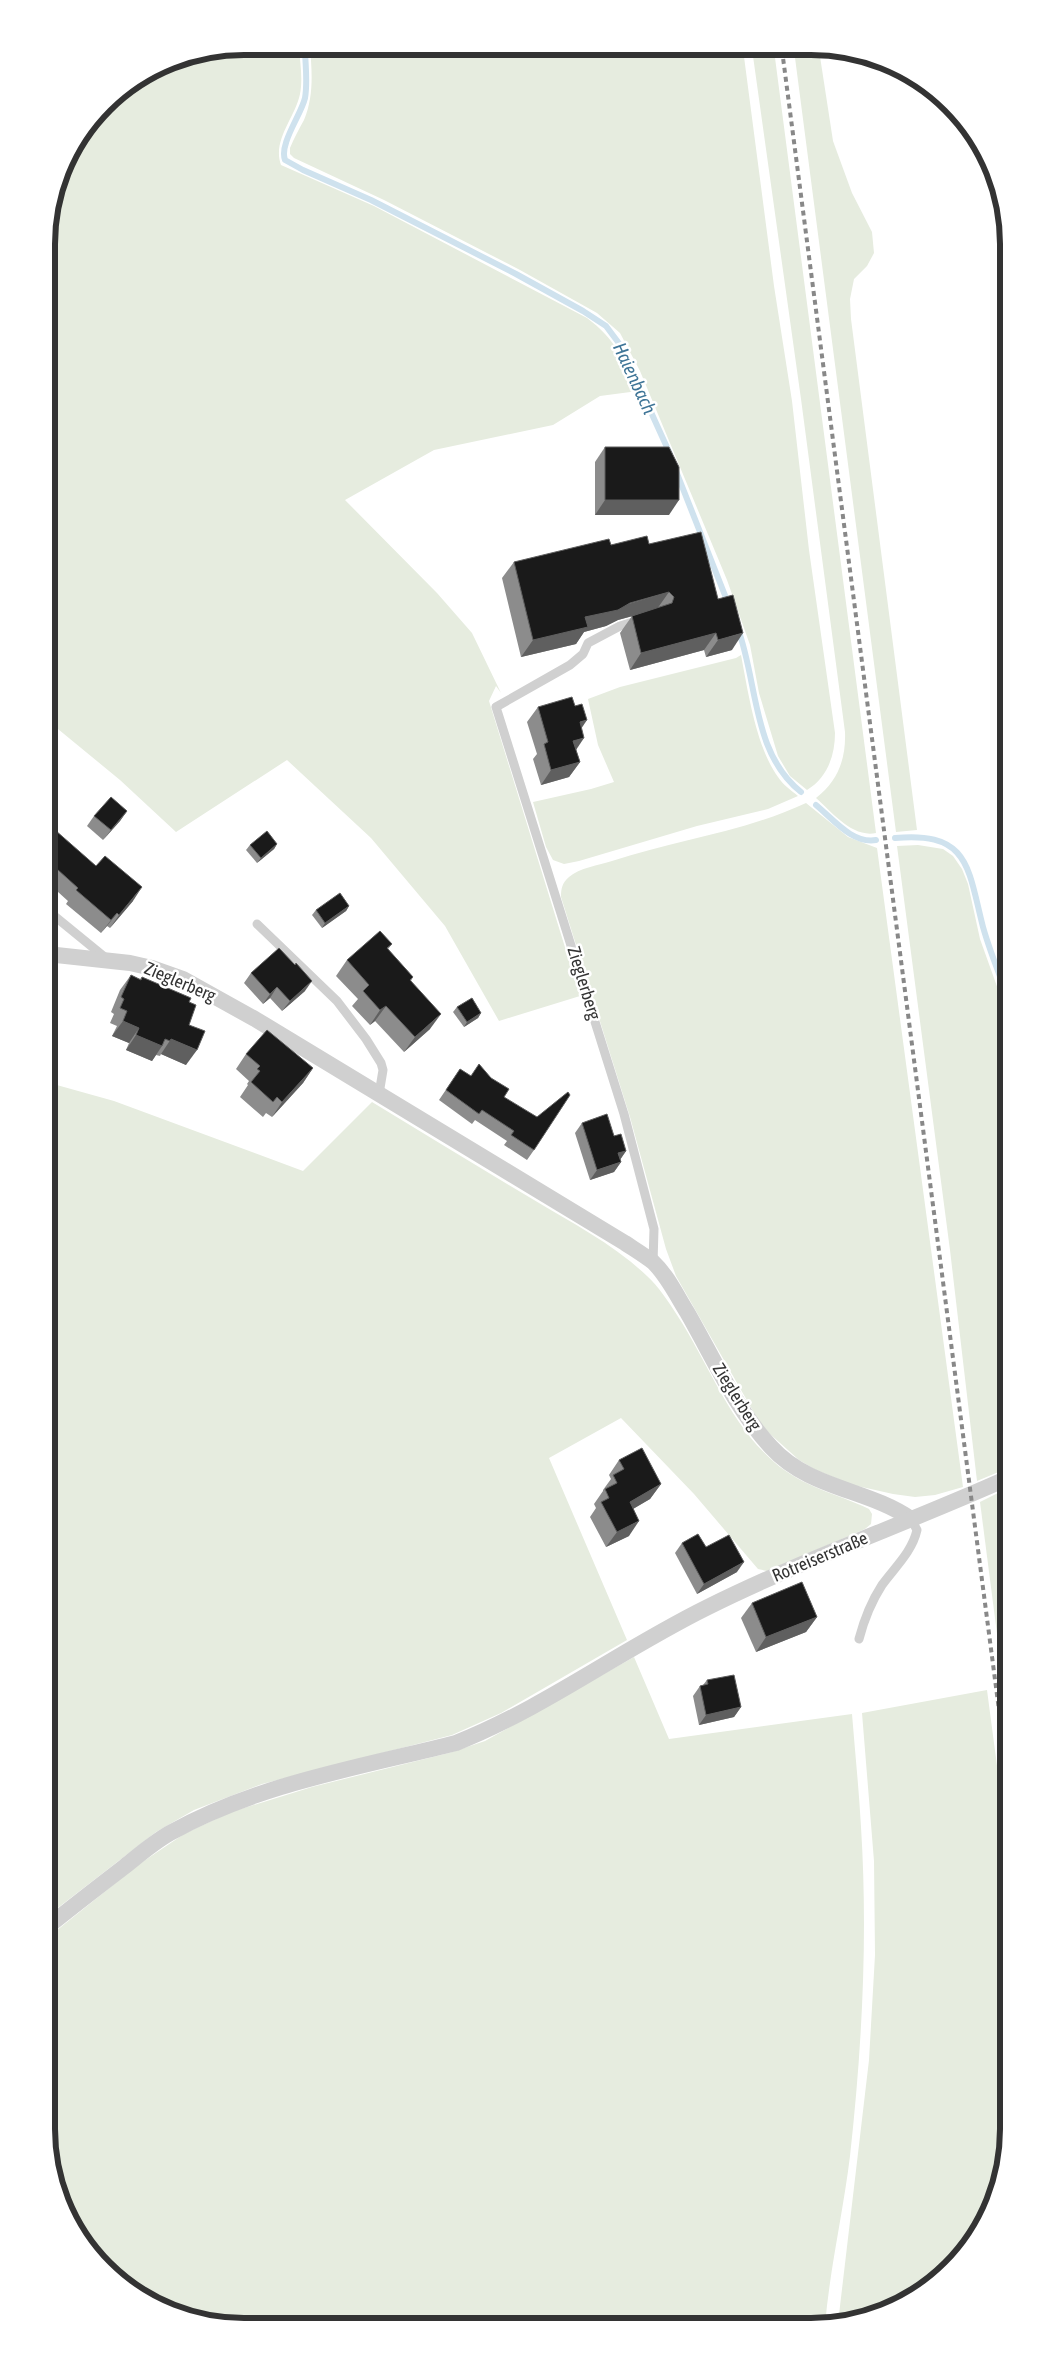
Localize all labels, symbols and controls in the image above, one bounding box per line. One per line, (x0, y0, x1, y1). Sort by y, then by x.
water label: Haienbach (609, 339, 661, 417)
street label: Zieglerberg (563, 944, 606, 1022)
street label: Zieglerberg (141, 957, 219, 1006)
street label: Zieglerberg (709, 1359, 766, 1435)
street label: Rotreiserstraße (769, 1527, 871, 1586)

